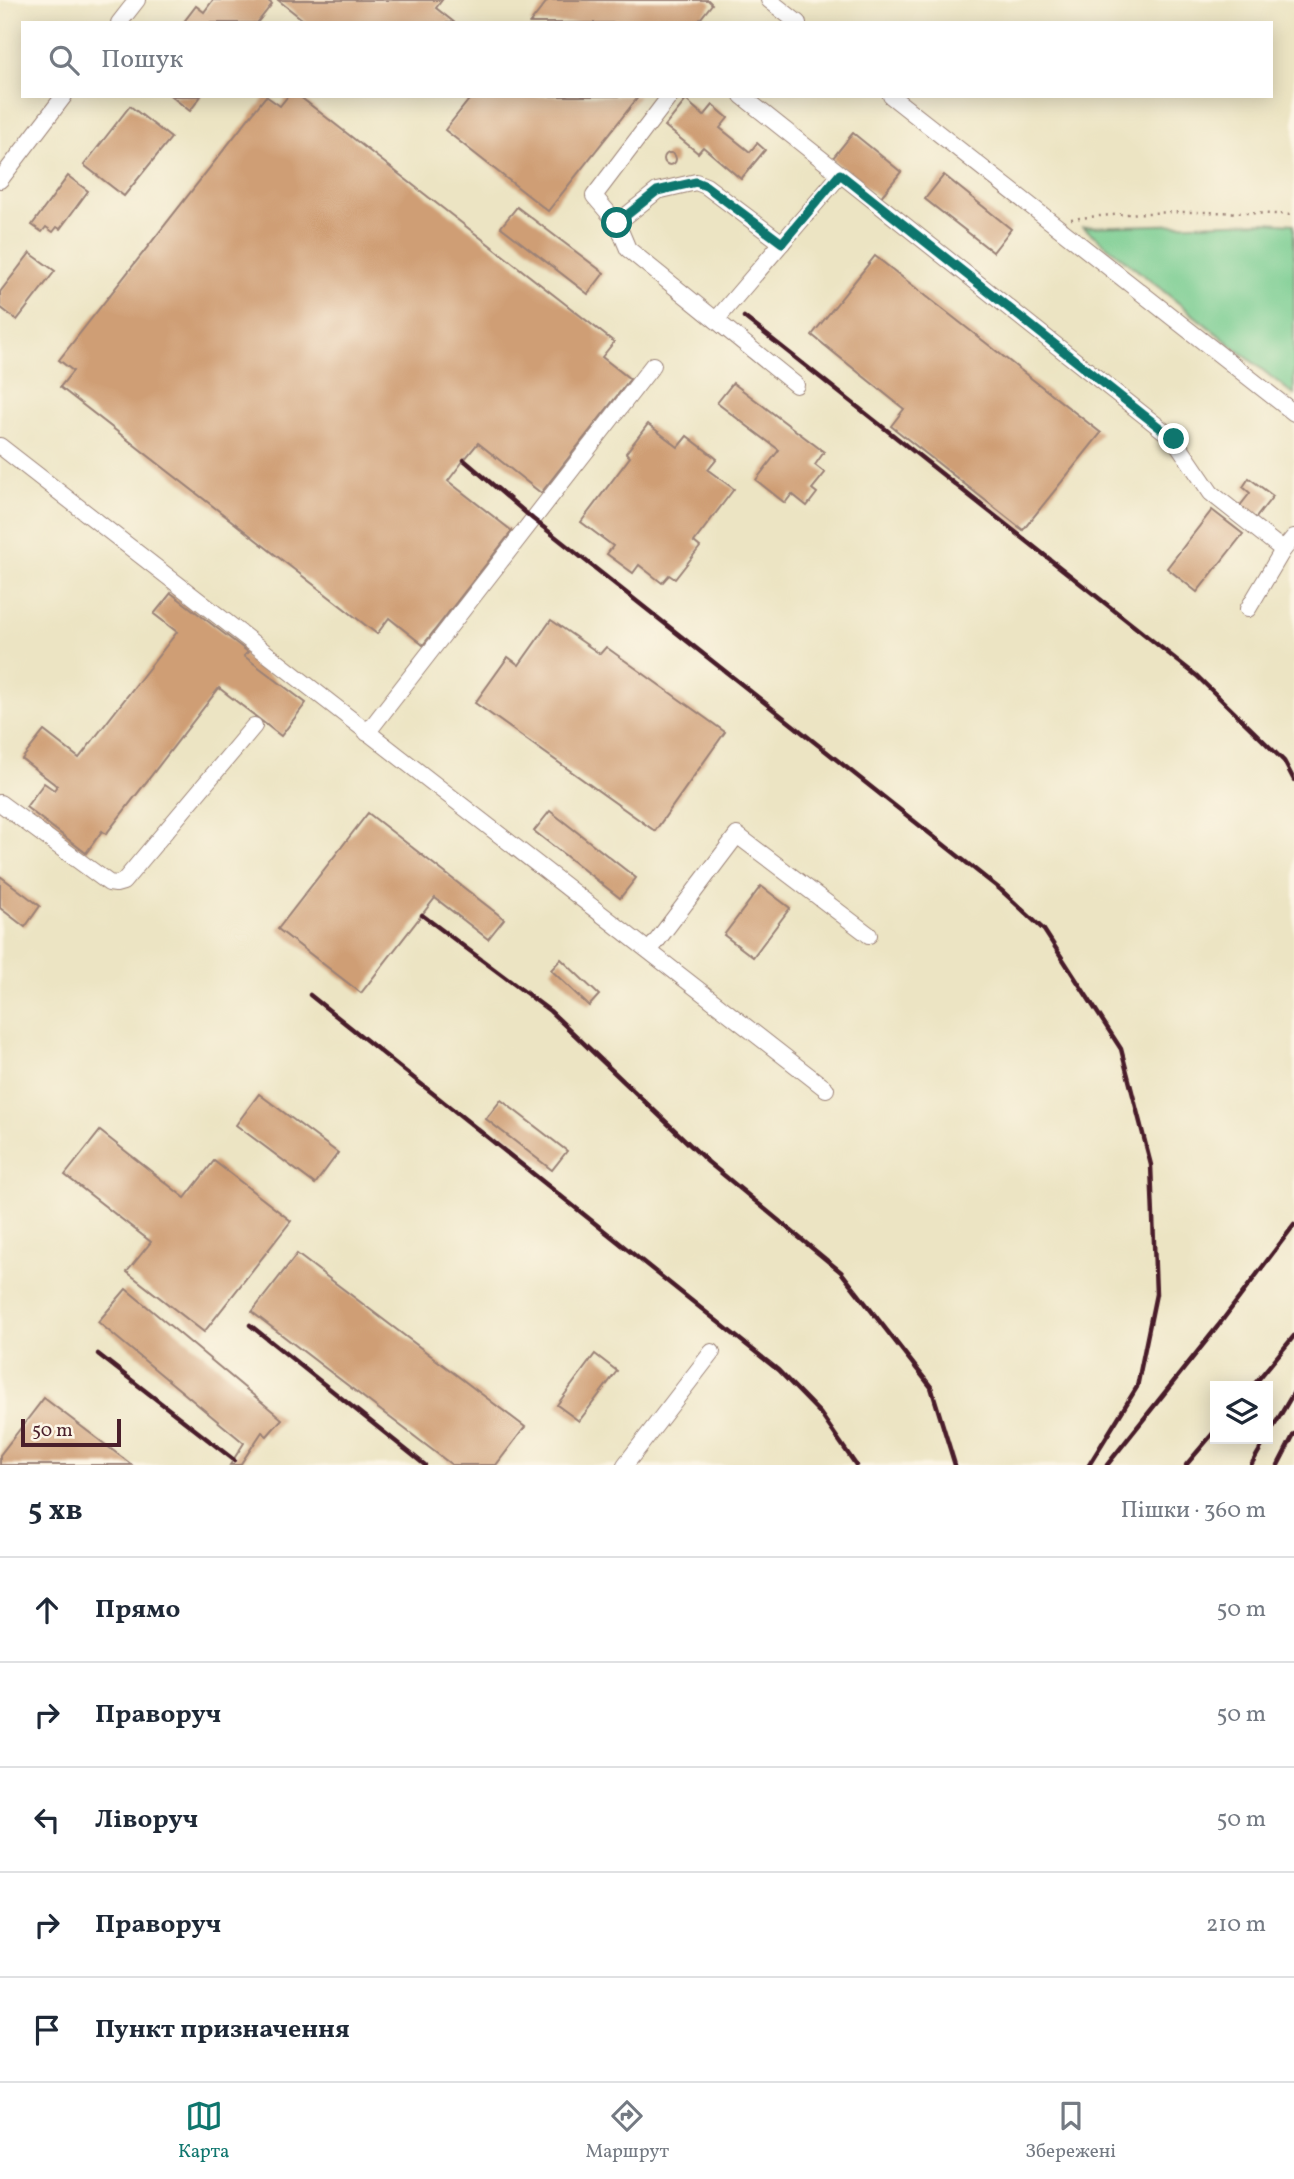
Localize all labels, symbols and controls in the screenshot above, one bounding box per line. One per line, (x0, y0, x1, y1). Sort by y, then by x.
search box (21, 21, 1273, 98)
icon: search (45, 41, 83, 79)
text: Пошук (101, 42, 183, 78)
route start (601, 207, 632, 238)
route end (1158, 423, 1189, 454)
map controls (1210, 1381, 1273, 1444)
button: layers (1210, 1381, 1273, 1444)
scale bar (21, 1416, 121, 1448)
text: 50 m (32, 1418, 73, 1444)
text: 5 хв (28, 1490, 83, 1532)
text: Пішки · 360 m (1121, 1495, 1266, 1527)
icon: ahead (28, 1591, 66, 1629)
text: Прямо (95, 1592, 180, 1628)
text: 50 m (1217, 1594, 1266, 1626)
icon: right (28, 1696, 66, 1734)
text: Праворуч (95, 1697, 221, 1733)
text: 50 m (1217, 1699, 1266, 1731)
icon: left (28, 1801, 66, 1839)
text: Ліворуч (95, 1802, 198, 1838)
text: 50 m (1217, 1804, 1266, 1836)
icon: right (28, 1906, 66, 1944)
text: Праворуч (95, 1907, 221, 1943)
text: 210 m (1206, 1909, 1266, 1941)
icon: arrive (28, 2011, 66, 2049)
text: Пункт призначення (95, 2012, 350, 2048)
tab: Карта (178, 2097, 230, 2165)
tab: Маршрут (585, 2097, 669, 2165)
tab: Збережені (1025, 2097, 1116, 2165)

